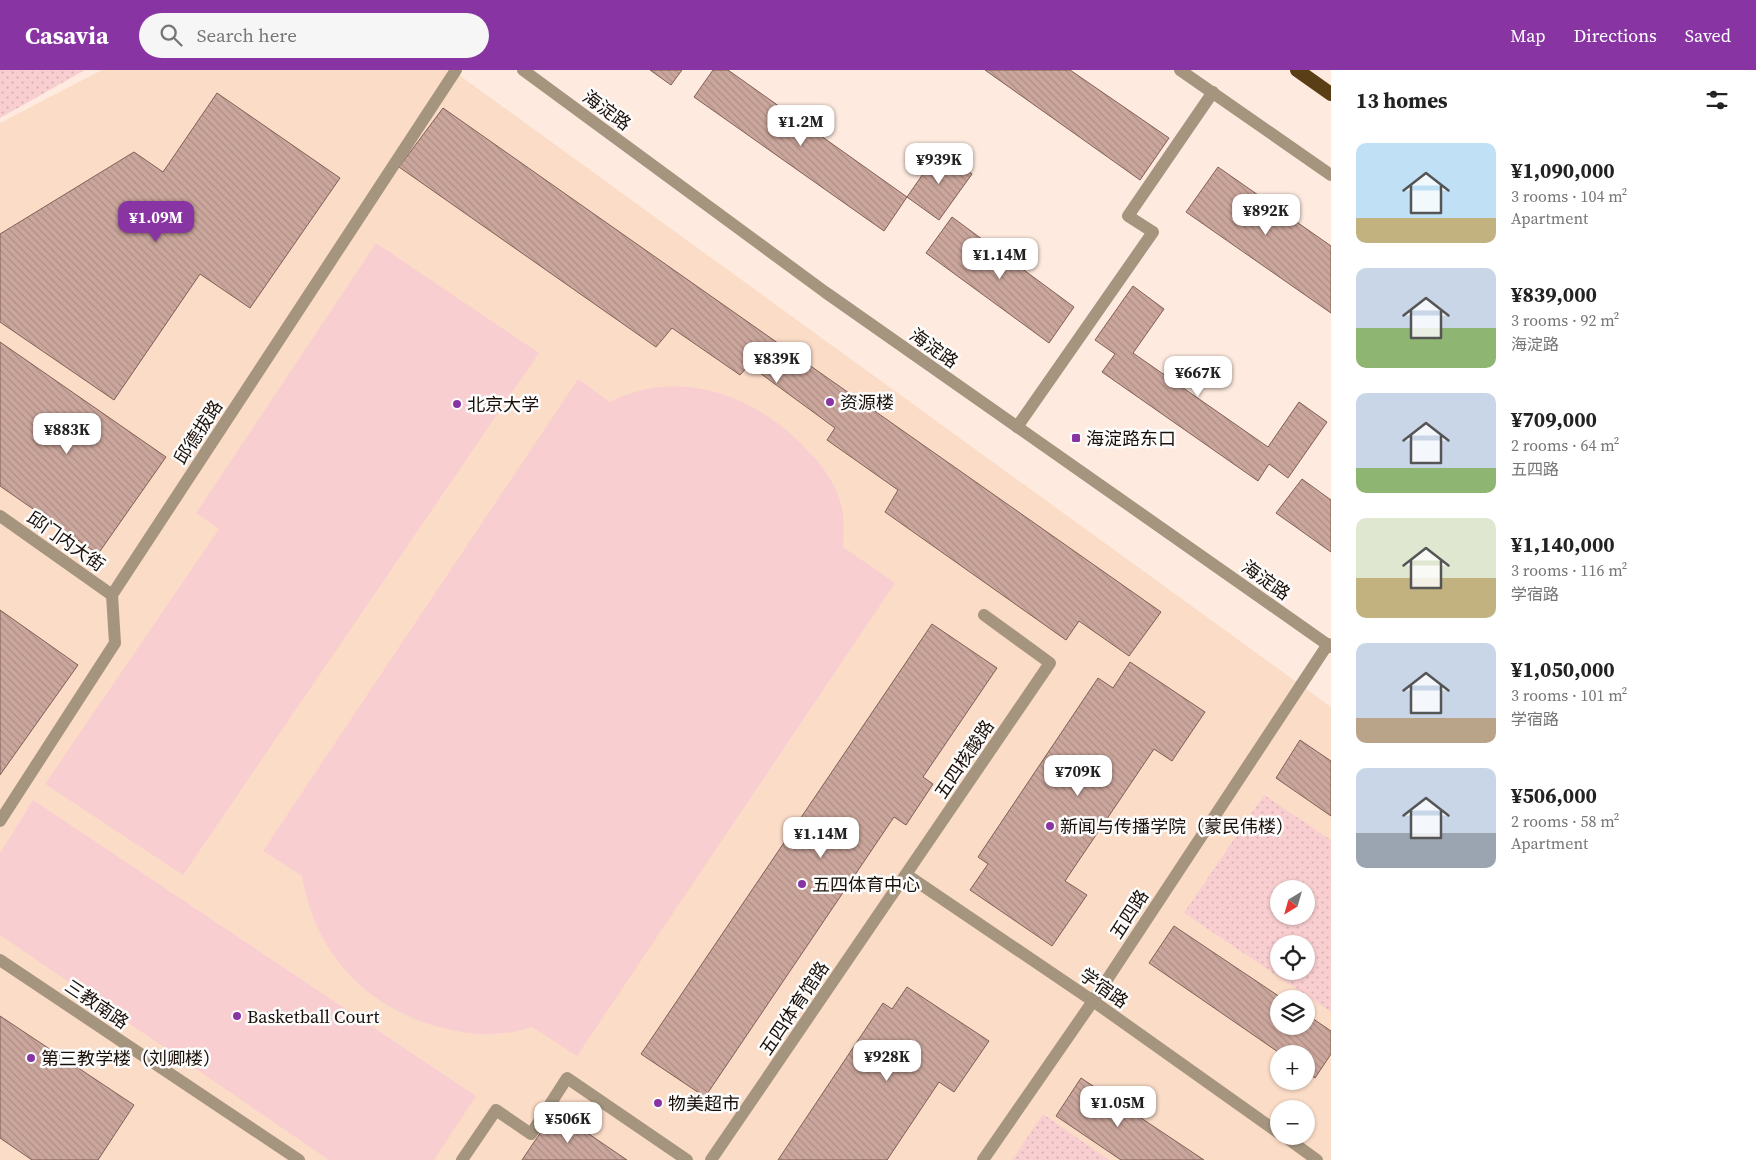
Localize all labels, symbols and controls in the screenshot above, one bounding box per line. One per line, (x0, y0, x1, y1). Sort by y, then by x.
search box (139, 13, 489, 58)
text: Casavia (25, 19, 109, 52)
icon: search (157, 21, 185, 49)
text: Search here (197, 22, 297, 48)
text: Map (1510, 23, 1546, 48)
text: Directions (1574, 23, 1657, 48)
text: Saved (1685, 23, 1731, 48)
street label: 海淀路 (578, 84, 636, 136)
text: 13 homes (1356, 86, 1448, 115)
icon: filters (1703, 86, 1731, 114)
pin: ¥1.2M (766, 104, 836, 147)
text: ¥1.2M (778, 110, 824, 132)
pin: ¥939K (904, 142, 974, 185)
text: ¥939K (916, 148, 962, 170)
text: ¥1,090,000 (1511, 156, 1615, 185)
icon: home (1396, 163, 1456, 223)
text: 3 rooms · 104 m² (1511, 185, 1627, 207)
pin: ¥892K (1231, 194, 1301, 236)
text: ¥892K (1243, 199, 1289, 221)
pin: ¥1.09M (115, 200, 197, 243)
text: ¥1.09M (129, 206, 183, 228)
text: Apartment (1511, 207, 1588, 229)
pin: ¥1.14M (959, 238, 1041, 280)
text: ¥1.14M (973, 243, 1027, 265)
text: ¥839,000 (1511, 280, 1597, 309)
icon: home (1396, 288, 1456, 348)
text: 3 rooms · 92 m² (1511, 309, 1619, 331)
street label: 海淀路 (905, 322, 963, 374)
text: 海淀路 (1511, 333, 1559, 355)
pin: ¥839K (742, 342, 812, 384)
text: ¥839K (754, 347, 800, 369)
pin: ¥667K (1163, 356, 1233, 398)
text: ¥667K (1175, 361, 1221, 383)
place label: 资源楼 (840, 390, 894, 415)
place label: 北京大学 (467, 392, 539, 417)
street label: 邱德拔路 (168, 395, 228, 469)
marker: 资源楼 (824, 396, 836, 408)
marker: 北京大学 (451, 398, 463, 410)
text: ¥709,000 (1511, 405, 1597, 434)
pin: ¥883K (32, 412, 102, 455)
icon: home (1396, 413, 1456, 473)
text: ¥883K (44, 418, 90, 440)
place label: 海淀路东口 (1086, 426, 1176, 451)
marker: 海淀路东口 (1070, 432, 1082, 444)
text: 2 rooms · 64 m² (1511, 434, 1619, 456)
text: 五四路 (1511, 458, 1559, 480)
street label: 邱门内大街 (22, 505, 110, 577)
text: ¥1,140,000 (1511, 530, 1615, 559)
icon: home (1396, 538, 1456, 598)
street label: 海淀路 (1237, 554, 1295, 606)
text: 3 rooms · 116 m² (1511, 559, 1627, 581)
text: 学宿路 (1511, 583, 1559, 605)
text: ¥1,050,000 (1511, 655, 1615, 684)
icon: home (1396, 663, 1456, 723)
text: 3 rooms · 101 m² (1511, 684, 1627, 706)
text: 学宿路 (1511, 708, 1559, 730)
street label: 五四核酸路 (928, 715, 1000, 803)
pin: ¥709K (1043, 754, 1113, 797)
text: ¥709K (1055, 760, 1101, 782)
text: ¥506,000 (1511, 781, 1597, 810)
icon: home (1396, 788, 1456, 848)
text: 2 rooms · 58 m² (1511, 810, 1619, 832)
place label: 新闻与传播学院（蒙民伟楼） (1060, 814, 1294, 839)
pin: ¥1.14M (780, 816, 862, 859)
marker: 新闻与传播学院（蒙民伟楼） (1044, 820, 1056, 832)
text: ¥1.14M (794, 822, 848, 844)
text: Apartment (1511, 832, 1588, 854)
place label: 五四体育中心 (812, 872, 920, 897)
marker: 五四体育中心 (796, 878, 808, 890)
north arrow (1270, 880, 1315, 925)
map controls (1270, 880, 1315, 1145)
street label: 五四路 (1104, 885, 1154, 943)
button: locate (1270, 935, 1315, 980)
street label: 五四体育馆路 (753, 956, 835, 1060)
street label: 学宿路 (1075, 962, 1133, 1014)
street label: 三教南路 (60, 974, 134, 1034)
button: layers (1270, 990, 1315, 1035)
place label: Basketball Court (247, 1004, 380, 1029)
marker: Basketball Court (231, 1010, 243, 1022)
pin: ¥928K (852, 1040, 922, 1082)
text: ¥928K (864, 1045, 910, 1067)
button: + (1270, 1045, 1315, 1090)
place label: 第三教学楼（刘卿楼） (41, 1046, 221, 1071)
marker: 第三教学楼（刘卿楼） (25, 1052, 37, 1064)
pin: ¥1.05M (1077, 1086, 1159, 1128)
place label: 物美超市 (668, 1091, 740, 1116)
text: ¥1.05M (1091, 1091, 1145, 1113)
marker: 物美超市 (652, 1097, 664, 1109)
button: − (1270, 1100, 1315, 1145)
pin: ¥506K (533, 1102, 603, 1144)
text: ¥506K (545, 1107, 591, 1129)

